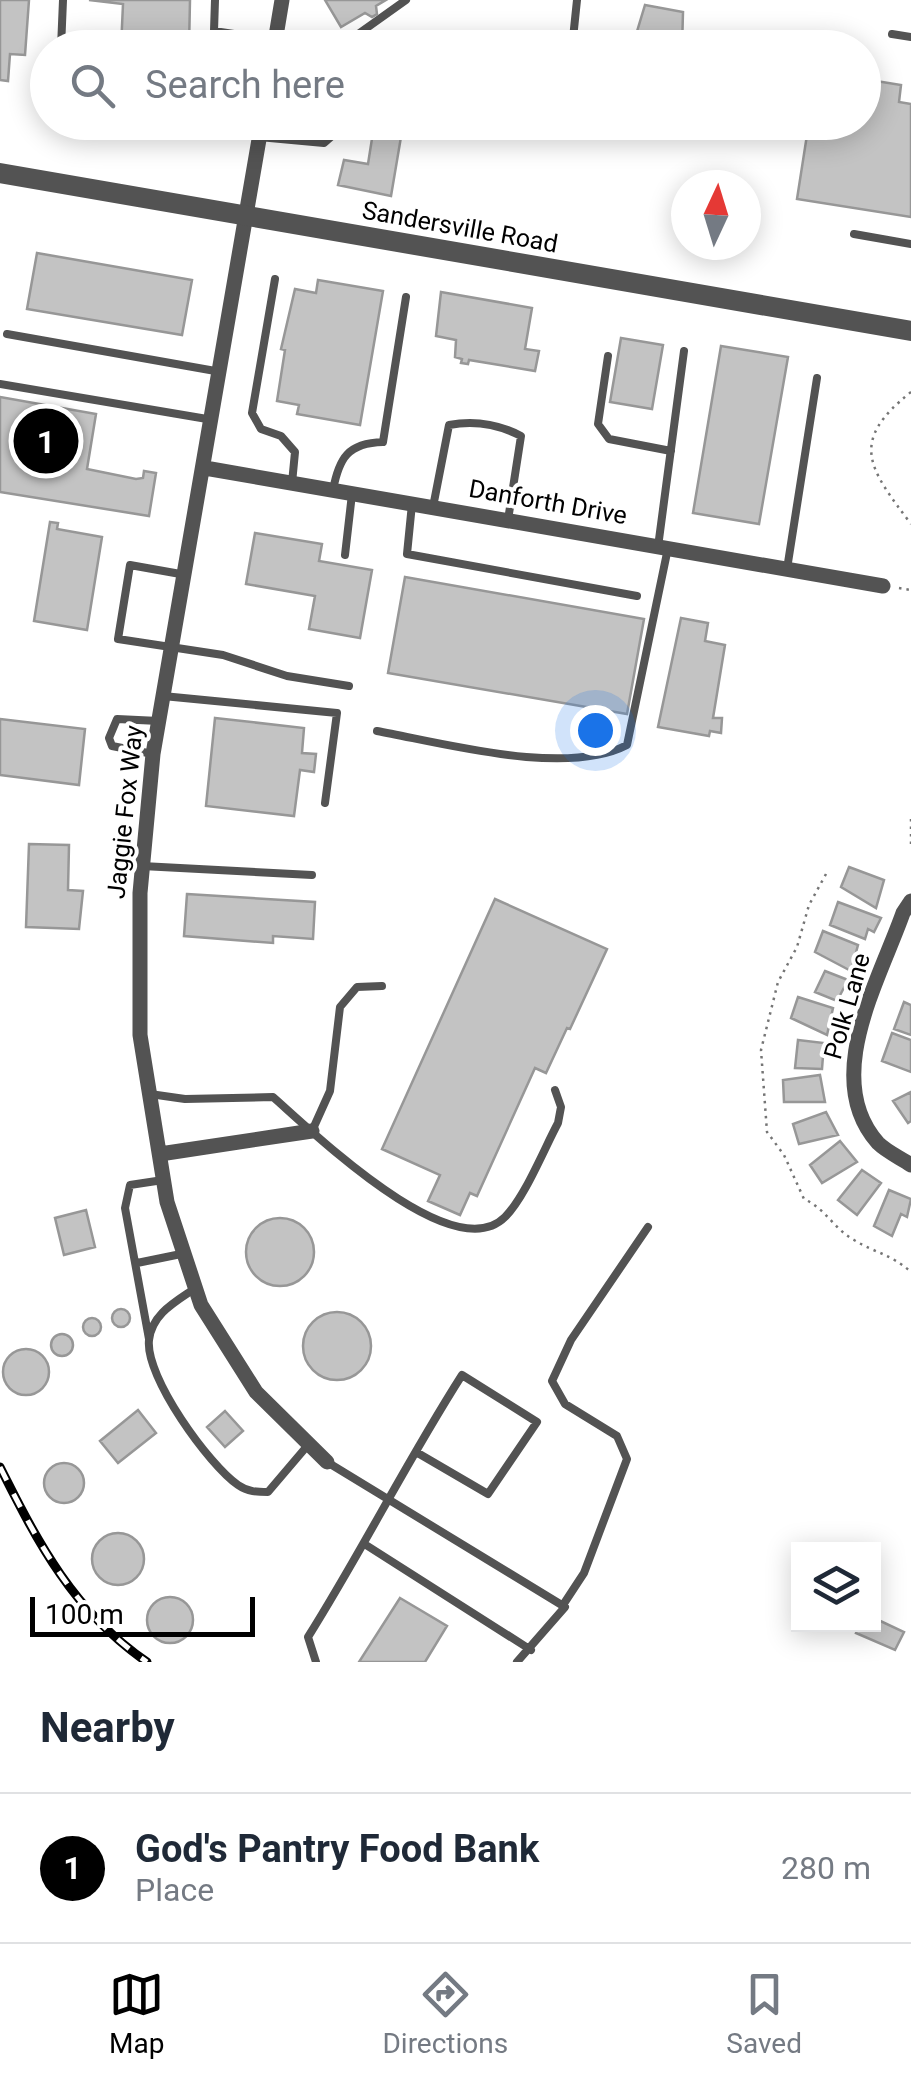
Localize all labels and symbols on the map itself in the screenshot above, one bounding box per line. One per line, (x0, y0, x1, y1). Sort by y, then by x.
north arrow (671, 170, 761, 260)
street label: Sandersville Road (360, 196, 560, 258)
pin: 1 (13, 404, 78, 478)
street label: Danforth Drive (467, 474, 629, 530)
your location (570, 705, 621, 756)
street label: Jaggie Fox Way (101, 724, 149, 900)
street label: Polk Lane (818, 950, 876, 1062)
scale bar (30, 1592, 255, 1636)

